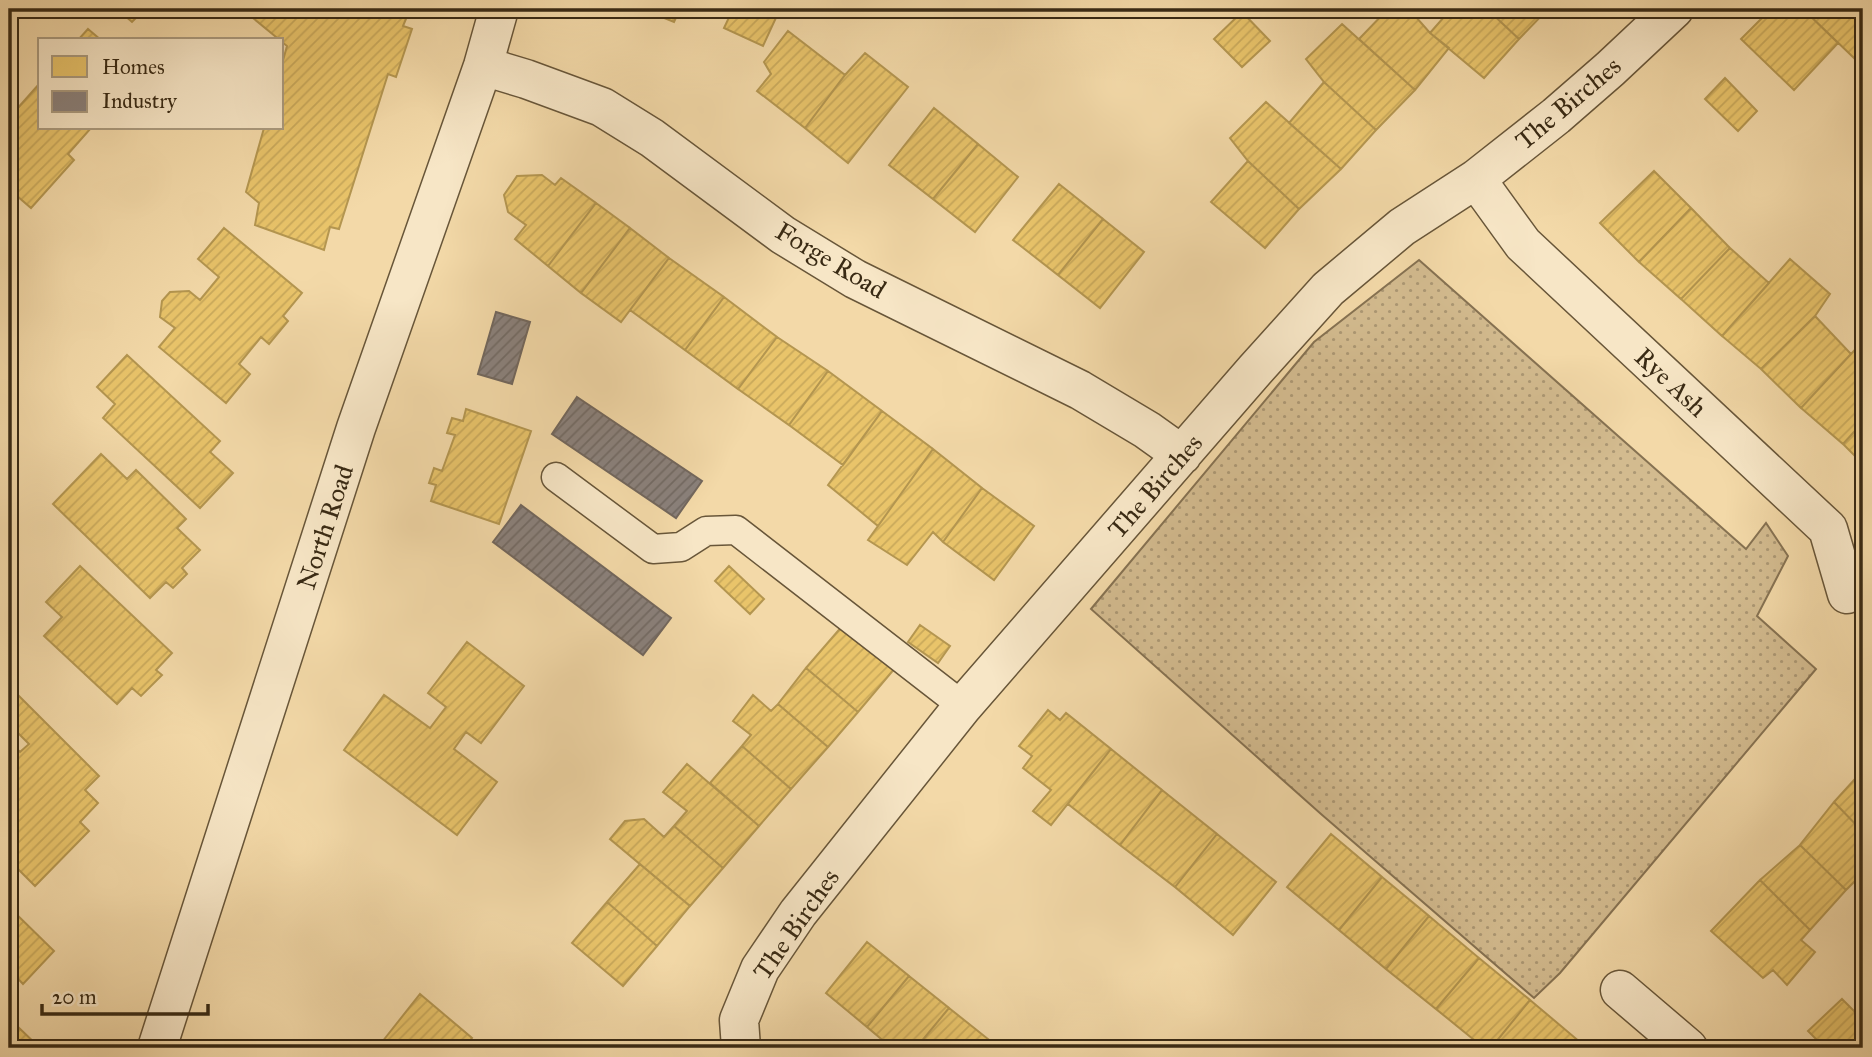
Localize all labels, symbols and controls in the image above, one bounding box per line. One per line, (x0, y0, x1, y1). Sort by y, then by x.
legend (38, 38, 284, 130)
street label: The Birches (1509, 50, 1627, 156)
text: Homes (102, 54, 165, 80)
text: Industry (102, 88, 178, 114)
street label: Forge Road (770, 215, 892, 305)
street label: Rye Ash (1628, 340, 1714, 424)
street label: The Birches (1101, 427, 1209, 545)
street label: North Road (290, 461, 360, 593)
street label: The Birches (746, 862, 846, 986)
scale bar (42, 973, 208, 1017)
text: 20 m (52, 984, 97, 1010)

